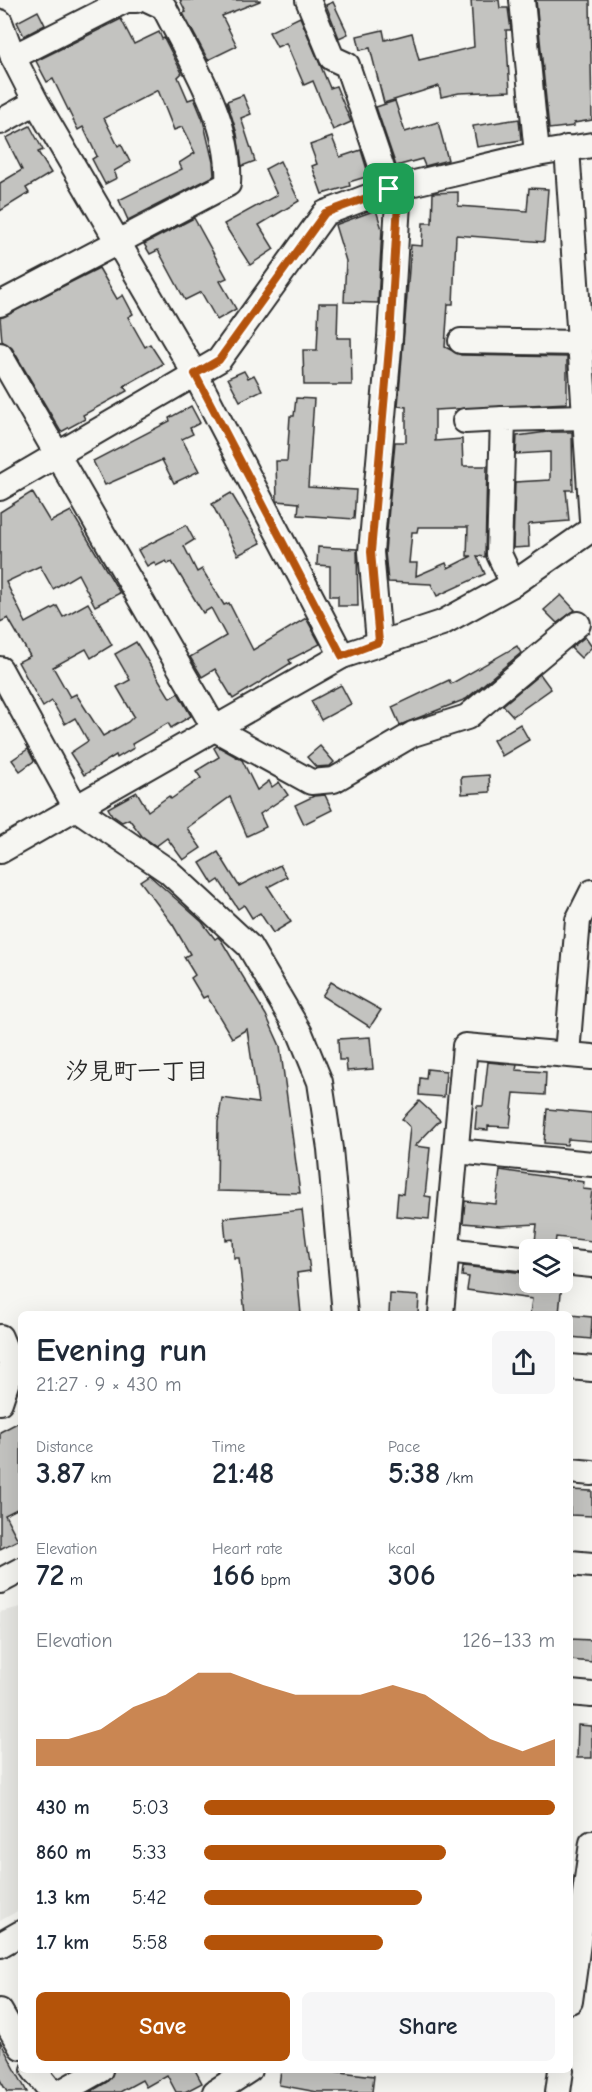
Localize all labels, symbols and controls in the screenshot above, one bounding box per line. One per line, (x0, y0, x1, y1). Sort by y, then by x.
pin (363, 163, 414, 214)
icon: arrive (372, 172, 405, 205)
district label: 汐見町一丁目 (65, 1057, 209, 1085)
map controls (519, 1239, 573, 1293)
button: layers (519, 1239, 573, 1293)
text: Evening run (36, 1331, 207, 1369)
button: share (492, 1331, 555, 1394)
text: 21:27 · 9 × 430 m (36, 1373, 181, 1396)
text: Distance (36, 1438, 93, 1456)
text: Time (212, 1438, 245, 1456)
text: Pace (388, 1438, 420, 1456)
text: 3.87 (36, 1456, 85, 1491)
text: 21:48 (212, 1456, 274, 1491)
text: 5:38 (388, 1456, 440, 1491)
text: km (85, 1469, 111, 1487)
text: /km (440, 1469, 474, 1487)
text: Elevation (36, 1540, 97, 1558)
text: Heart rate (212, 1540, 283, 1558)
text: kcal (388, 1540, 415, 1558)
text: 72 (36, 1558, 64, 1593)
text: 166 (212, 1558, 255, 1593)
text: 306 (388, 1558, 436, 1593)
text: m (64, 1571, 83, 1589)
text: bpm (255, 1571, 291, 1589)
text: Elevation (36, 1629, 113, 1652)
text: 126–133 m (462, 1629, 555, 1652)
text: 430 m (36, 1796, 90, 1819)
text: 5:03 (132, 1796, 169, 1819)
text: 860 m (36, 1841, 91, 1864)
text: 5:33 (132, 1841, 167, 1864)
text: 1.3 km (36, 1886, 90, 1909)
text: 5:42 (132, 1886, 167, 1909)
text: 1.7 km (36, 1931, 89, 1954)
text: 5:58 (132, 1931, 168, 1954)
button: Save (36, 1992, 290, 2061)
button: Share (302, 1992, 555, 2061)

